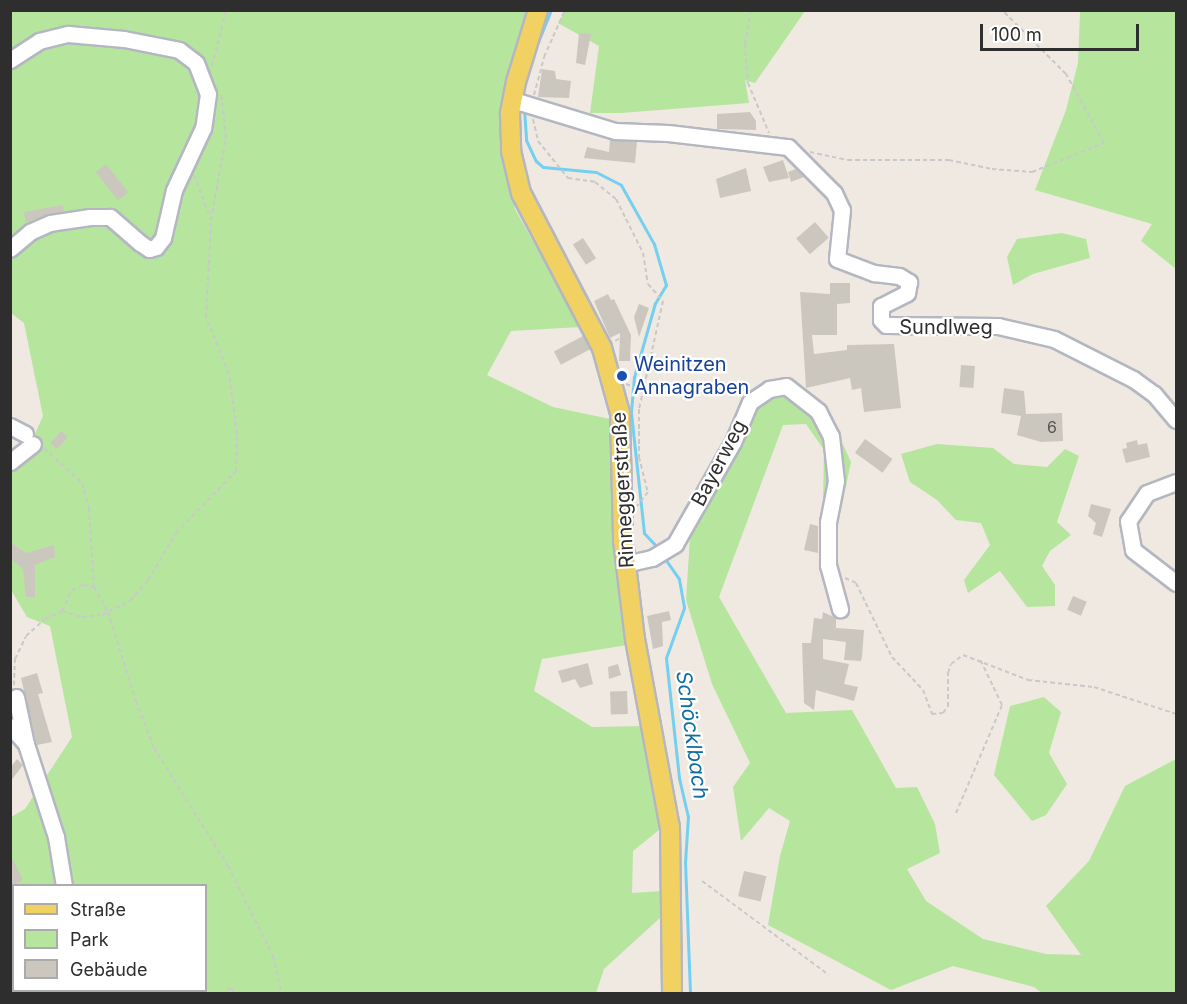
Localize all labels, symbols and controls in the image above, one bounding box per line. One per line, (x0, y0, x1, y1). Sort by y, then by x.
scale bar (983, 12, 1142, 50)
text: 100 m (991, 24, 1042, 45)
street label: Sundlweg (899, 315, 993, 339)
place label: Weinitzen Annagraben (634, 352, 749, 399)
marker: Weinitzen Annagraben (615, 369, 629, 383)
street label: Rinneggerstraße (607, 411, 639, 569)
street label: Bayerweg (686, 416, 752, 510)
house number: 6 (1047, 417, 1057, 437)
water label: Schöcklbach (671, 669, 713, 801)
legend (12, 884, 207, 992)
text: Straße (70, 899, 126, 920)
text: Park (70, 929, 109, 950)
text: Gebäude (70, 959, 147, 980)

